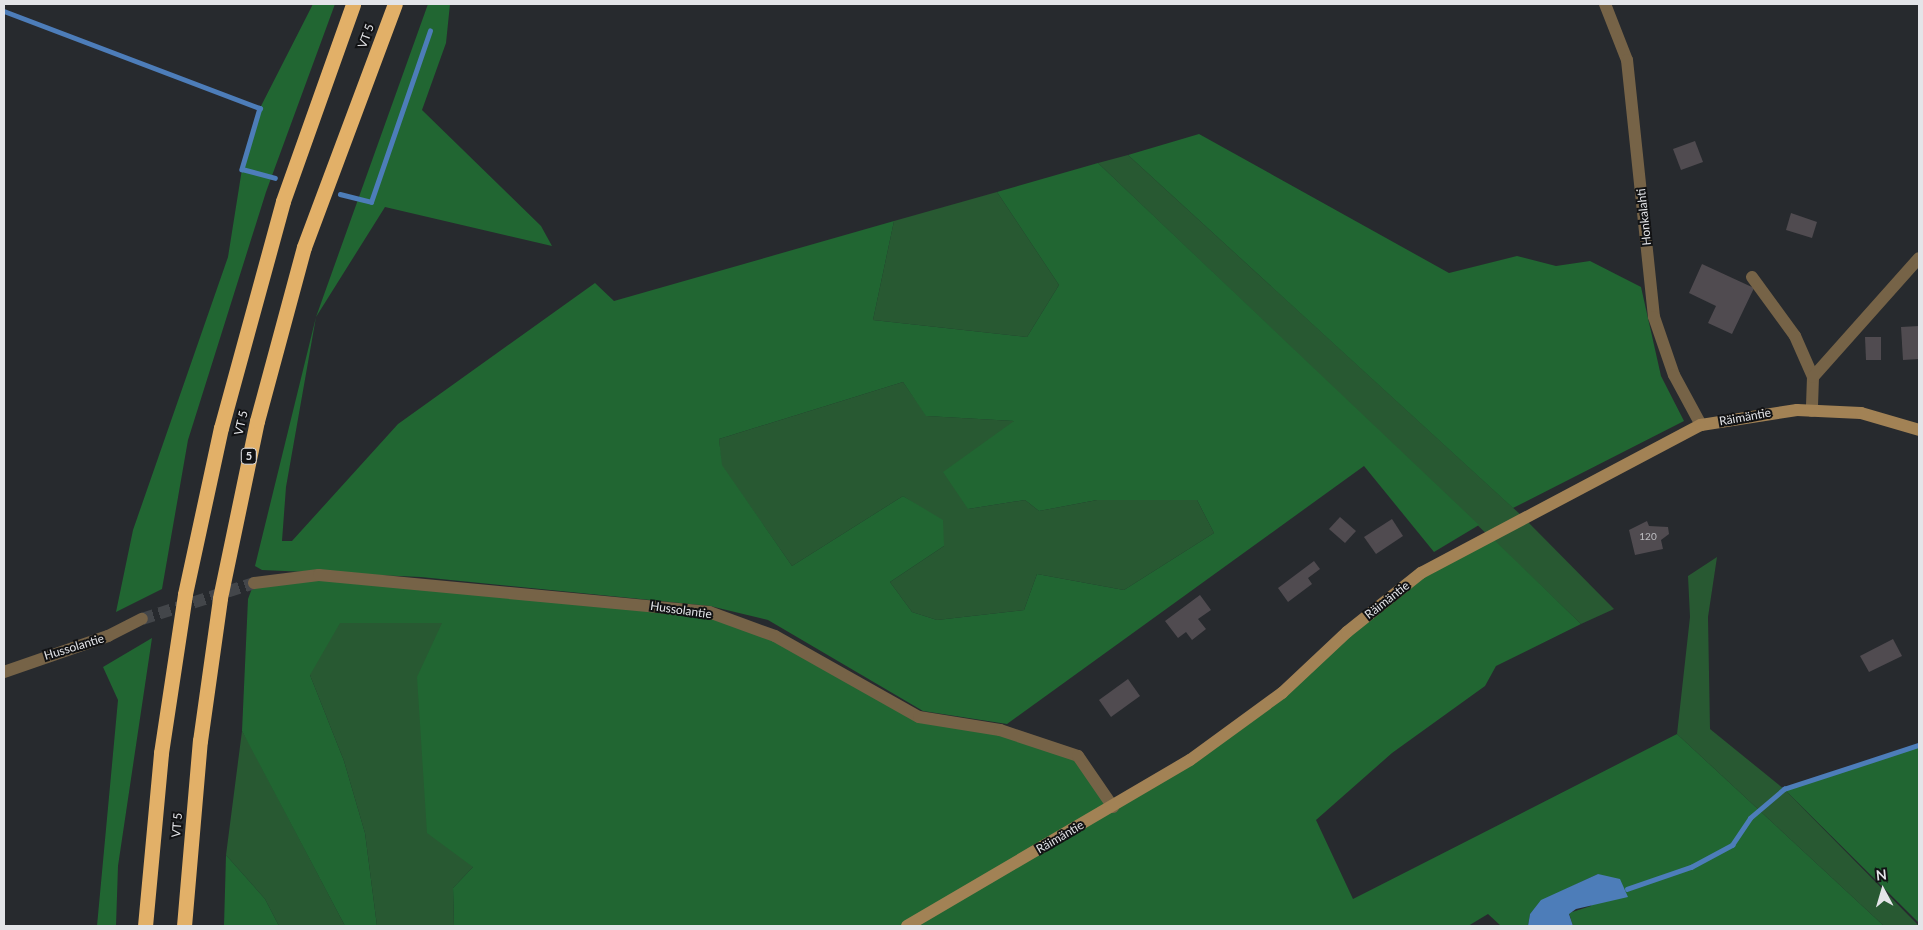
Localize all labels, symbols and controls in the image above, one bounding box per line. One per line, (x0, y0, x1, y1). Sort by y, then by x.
street label: VT 5 (355, 22, 377, 50)
street label: Honkalahti (1634, 188, 1654, 246)
street label: Räimäntie (1718, 405, 1772, 429)
street label: VT 5 (231, 409, 251, 437)
road number: 5 (240, 448, 258, 464)
house number: 120 (1639, 531, 1657, 543)
street label: Räimäntie (1362, 578, 1412, 622)
street label: Hussolantie (649, 599, 713, 621)
street label: Hussolantie (42, 631, 106, 663)
street label: VT 5 (169, 812, 185, 838)
street label: Räimäntie (1034, 818, 1086, 856)
north arrow (1858, 865, 1908, 915)
text: N (1875, 866, 1888, 884)

